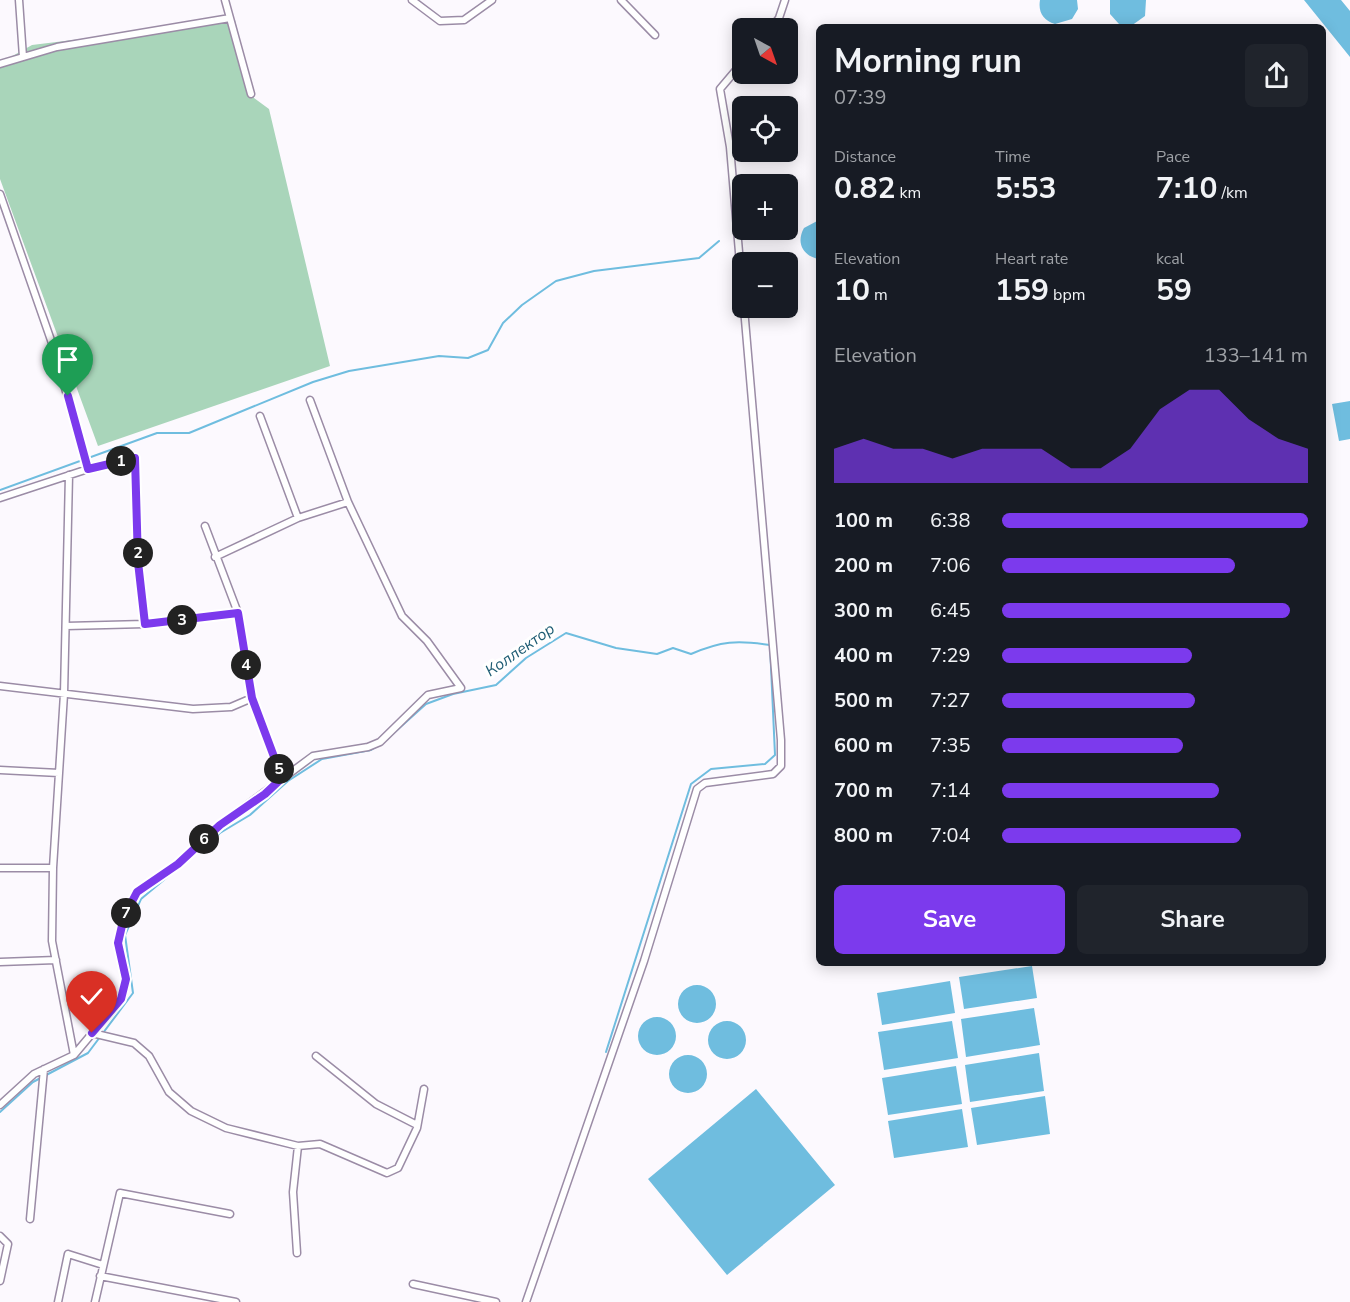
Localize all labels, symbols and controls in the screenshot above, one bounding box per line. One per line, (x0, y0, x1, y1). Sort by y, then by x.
north arrow (732, 18, 798, 84)
map controls (732, 18, 798, 318)
text: Morning run (834, 39, 1022, 84)
button: share (1245, 44, 1308, 107)
text: 07:39 (834, 84, 887, 111)
button: locate (732, 96, 798, 162)
text: Distance (834, 146, 896, 168)
text: Time (995, 146, 1031, 168)
text: Pace (1156, 146, 1190, 168)
text: 0.82 (834, 168, 895, 209)
text: 5:53 (995, 168, 1056, 209)
text: 7:10 (1156, 168, 1217, 209)
button: + (732, 174, 798, 240)
text: km (895, 182, 921, 204)
text: /km (1217, 182, 1248, 204)
text: Elevation (834, 248, 900, 270)
text: Heart rate (995, 248, 1068, 270)
text: kcal (1156, 248, 1184, 270)
button: − (732, 252, 798, 318)
text: 10 (834, 270, 870, 311)
text: 159 (995, 270, 1049, 311)
text: 59 (1156, 270, 1192, 311)
text: m (870, 284, 888, 306)
text: bpm (1049, 284, 1085, 306)
pin (42, 334, 93, 396)
text: Elevation (834, 342, 917, 369)
text: 133–141 m (1204, 342, 1308, 369)
icon: arrive (51, 343, 84, 376)
pin: 1 (106, 446, 136, 476)
text: 1 (116, 450, 126, 472)
text: 100 m (834, 507, 893, 534)
text: 6:38 (930, 507, 971, 534)
pin: 2 (123, 538, 153, 568)
text: 2 (133, 542, 143, 564)
text: 200 m (834, 552, 893, 579)
text: 7:06 (930, 552, 971, 579)
text: 300 m (834, 597, 893, 624)
text: 6:45 (930, 597, 971, 624)
pin: 3 (167, 605, 197, 635)
text: 3 (177, 609, 187, 631)
water label: Коллектор (481, 618, 559, 682)
text: 400 m (834, 642, 893, 669)
text: 7:29 (930, 642, 971, 669)
pin: 4 (231, 650, 261, 680)
text: 4 (241, 654, 251, 676)
text: 500 m (834, 687, 893, 714)
text: 7:27 (930, 687, 971, 714)
text: 600 m (834, 732, 893, 759)
text: 7:35 (930, 732, 971, 759)
pin: 5 (264, 754, 294, 784)
text: 5 (274, 758, 284, 780)
text: 700 m (834, 777, 893, 804)
text: 7:14 (930, 777, 971, 804)
text: 800 m (834, 822, 893, 849)
text: 7:04 (930, 822, 971, 849)
pin: 6 (189, 824, 219, 854)
text: 6 (199, 828, 209, 850)
button: Save (834, 885, 1065, 954)
button: Share (1077, 885, 1308, 954)
pin: 7 (111, 898, 141, 928)
text: 7 (121, 902, 131, 924)
pin (66, 971, 117, 1033)
icon: check (75, 980, 108, 1013)

